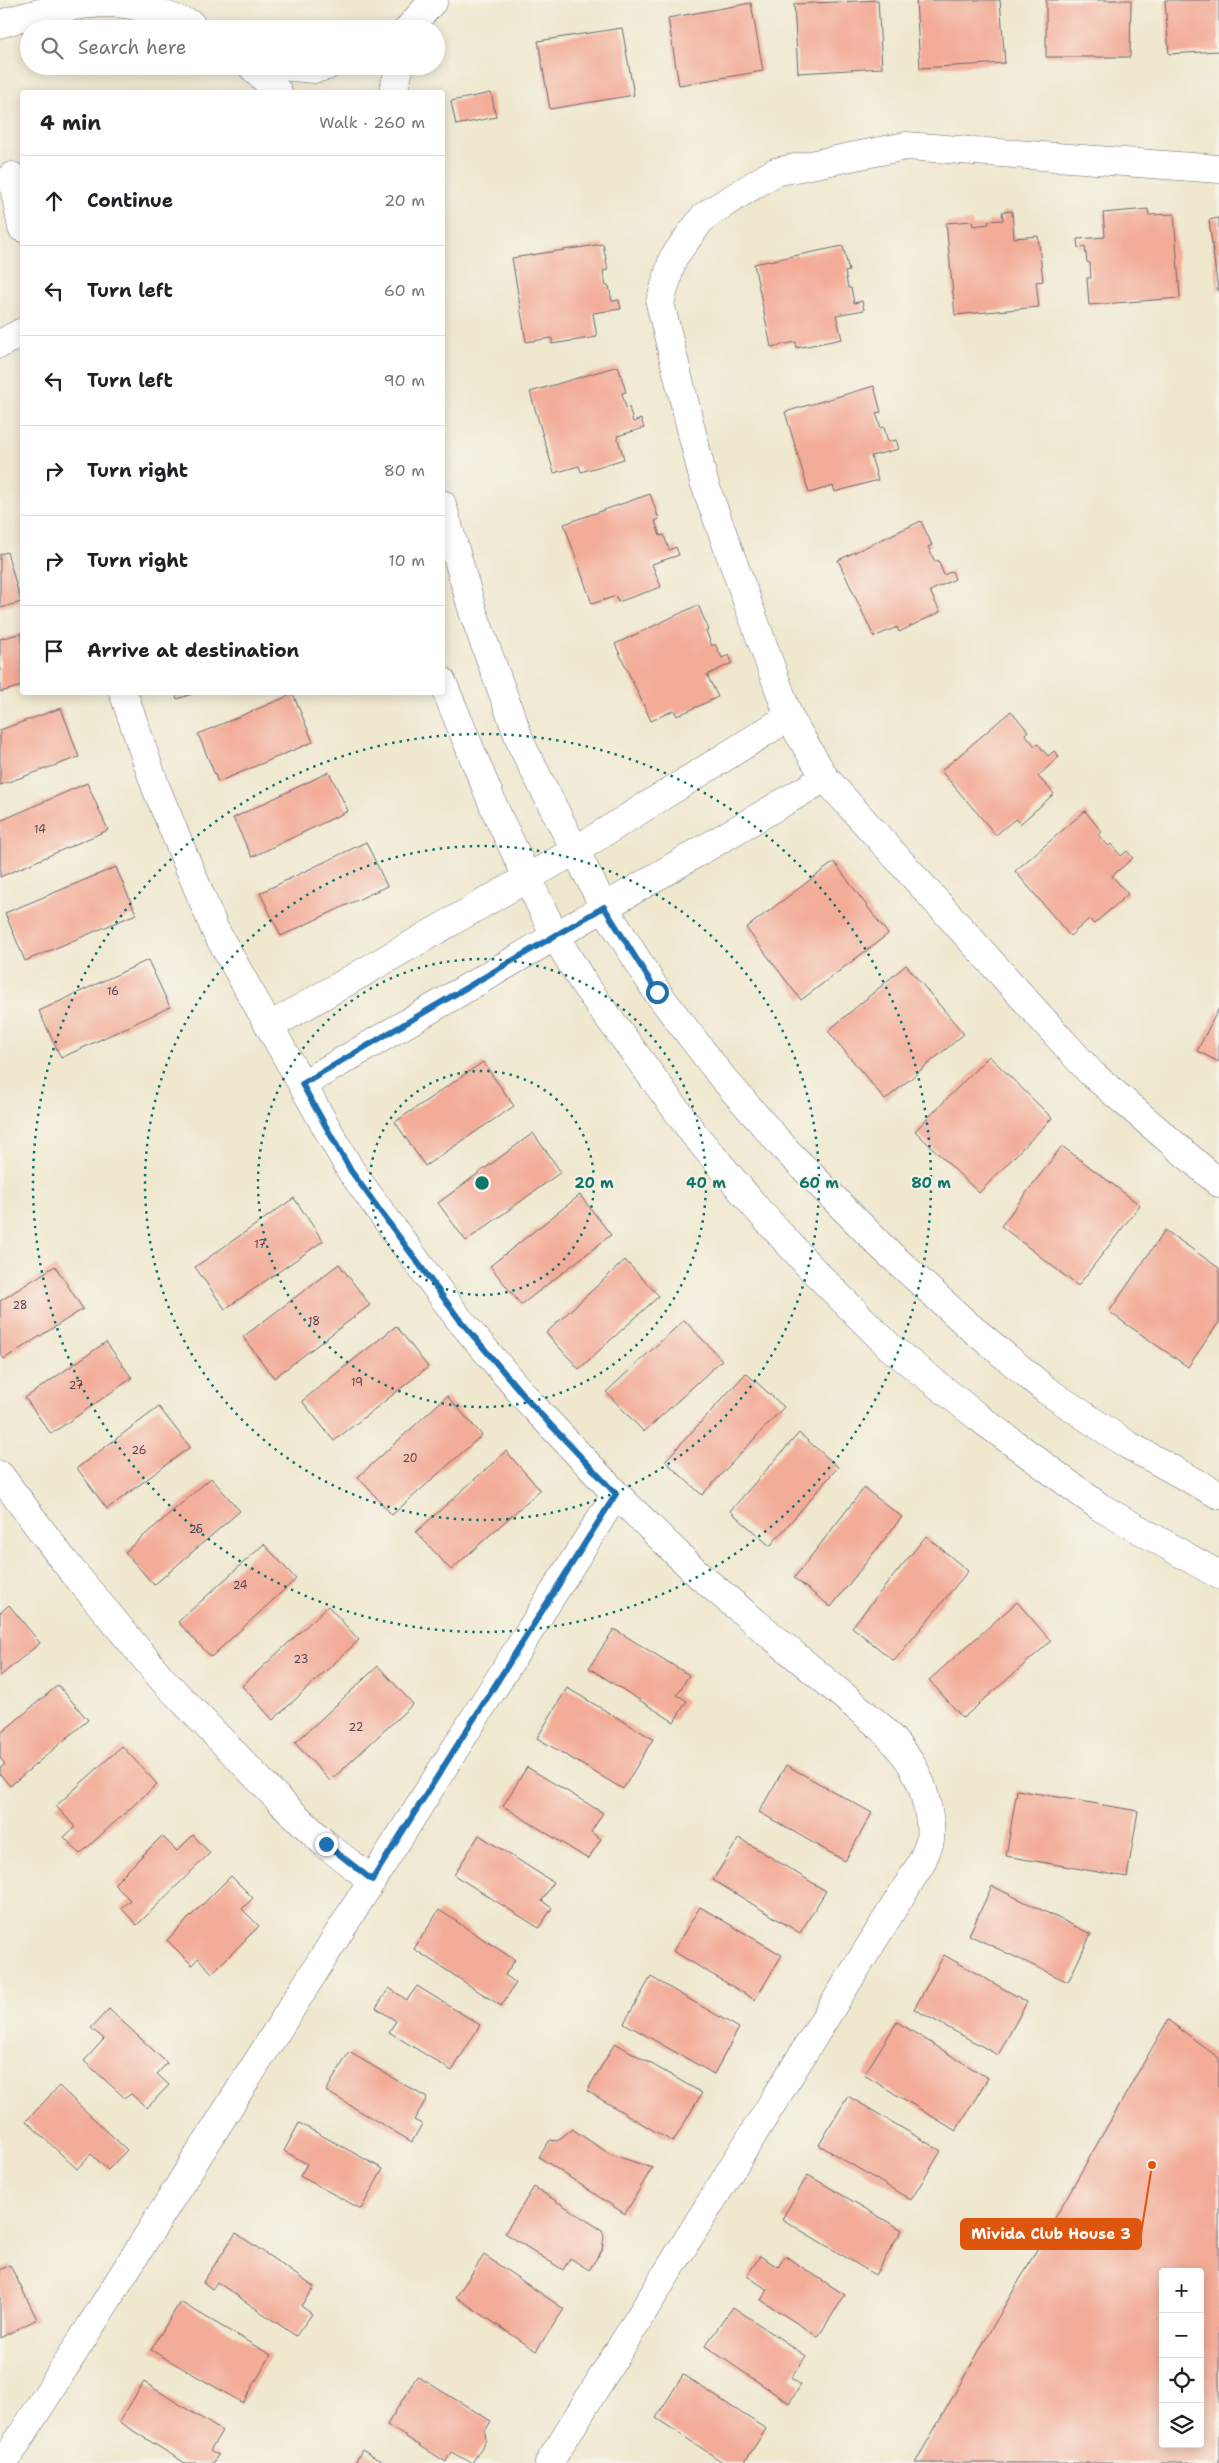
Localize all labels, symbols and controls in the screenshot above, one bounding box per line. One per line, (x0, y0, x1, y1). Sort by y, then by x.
search box (20, 20, 445, 75)
icon: search (38, 34, 66, 62)
text: Search here (78, 35, 187, 60)
text: 4 min (40, 109, 101, 137)
text: Walk · 260 m (319, 112, 425, 133)
icon: ahead (40, 187, 68, 215)
text: Continue (87, 188, 173, 213)
text: 20 m (384, 190, 425, 211)
icon: left (40, 277, 68, 305)
text: Turn left (87, 278, 173, 303)
text: 60 m (384, 280, 425, 301)
icon: left (40, 367, 68, 395)
text: Turn left (87, 368, 173, 393)
text: 90 m (384, 370, 425, 391)
icon: right (40, 457, 68, 485)
text: Turn right (87, 458, 188, 483)
text: 80 m (384, 460, 425, 481)
icon: right (40, 547, 68, 575)
text: Turn right (87, 548, 188, 573)
text: 10 m (388, 550, 425, 571)
icon: arrive (40, 637, 68, 665)
text: Arrive at destination (87, 638, 299, 663)
house number: 14 (34, 822, 46, 837)
route start (646, 981, 669, 1004)
house number: 16 (107, 984, 119, 999)
text: 20 m (574, 1173, 614, 1193)
text: 40 m (686, 1173, 726, 1193)
text: 60 m (799, 1173, 839, 1193)
text: 80 m (911, 1173, 951, 1193)
centre of rings (473, 1174, 491, 1192)
house number: 17 (254, 1237, 266, 1252)
house number: 28 (12, 1298, 28, 1313)
house number: 18 (308, 1314, 320, 1329)
house number: 19 (351, 1375, 363, 1390)
house number: 27 (69, 1378, 84, 1393)
house number: 26 (132, 1443, 146, 1458)
house number: 20 (402, 1451, 418, 1466)
house number: 25 (189, 1522, 203, 1537)
house number: 24 (233, 1578, 248, 1593)
house number: 23 (294, 1652, 308, 1667)
house number: 22 (349, 1720, 363, 1735)
route end (315, 1833, 338, 1856)
callout: Mivida Club House 3 (961, 2219, 1141, 2249)
text: Mivida Club House 3 (971, 2224, 1131, 2244)
map controls (1159, 2268, 1204, 2448)
button: + (1159, 2268, 1204, 2313)
button: − (1159, 2313, 1204, 2358)
button: locate (1159, 2358, 1204, 2403)
button: layers (1159, 2403, 1204, 2448)

